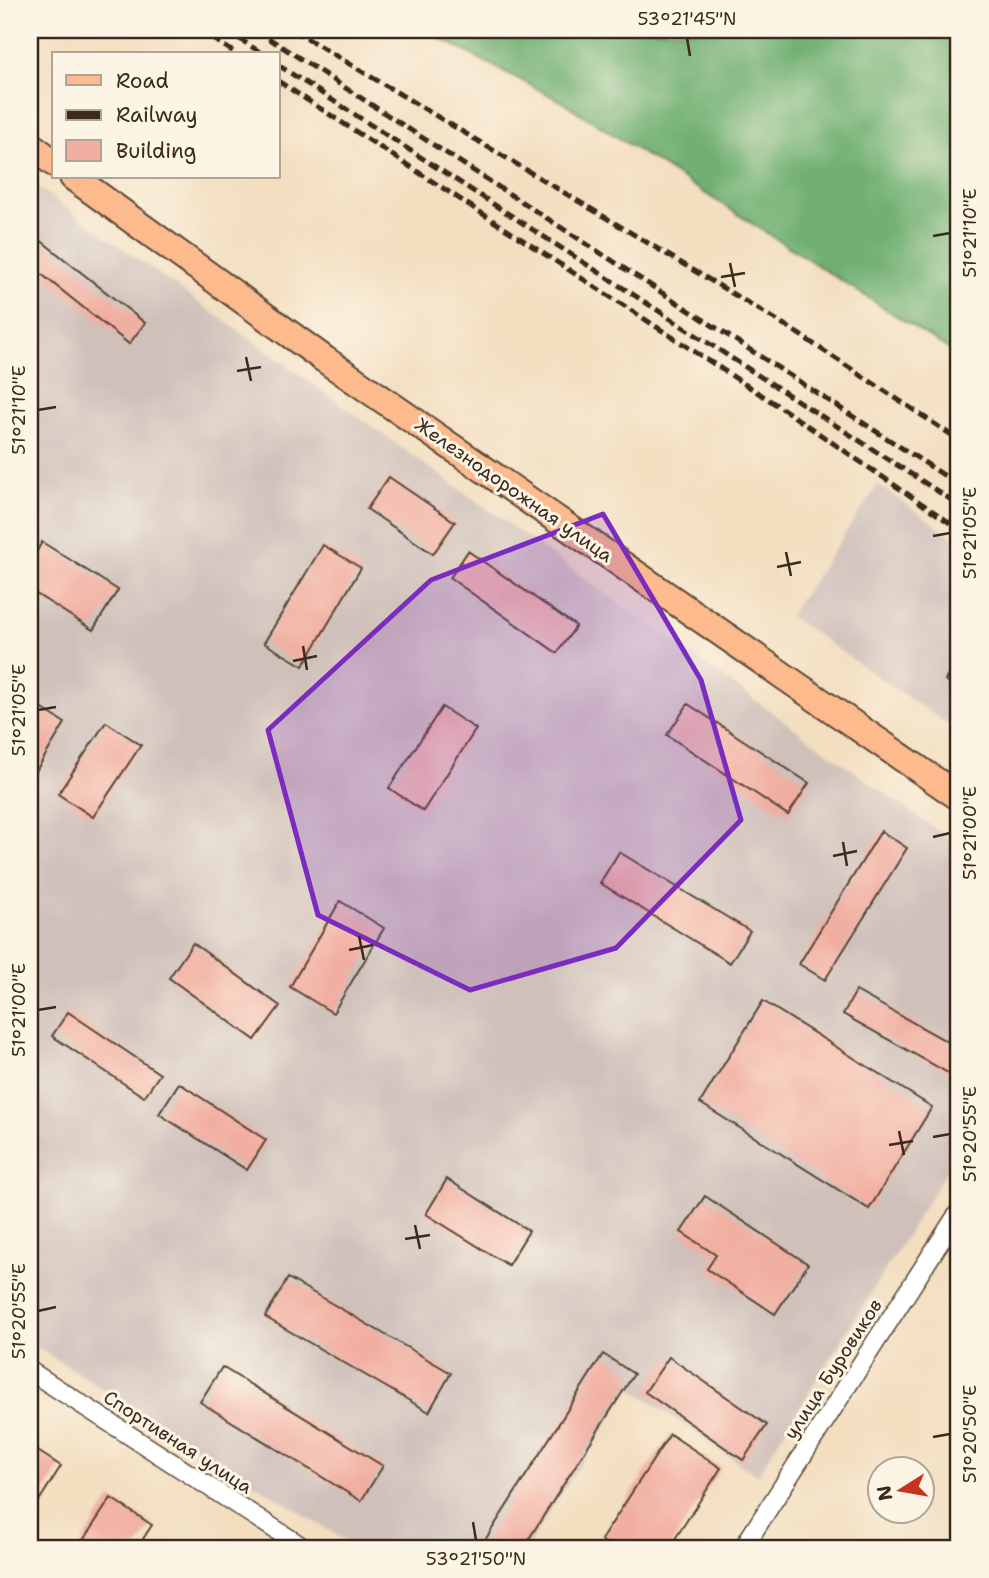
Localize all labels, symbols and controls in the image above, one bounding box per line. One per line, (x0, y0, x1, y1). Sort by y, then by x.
text: 53°21'45"N (637, 7, 737, 31)
legend (52, 52, 280, 178)
text: Road (116, 67, 169, 95)
text: Railway (116, 101, 198, 129)
text: Building (116, 137, 196, 165)
text: 51°21'10"E (958, 188, 982, 278)
text: 51°21'10"E (7, 365, 31, 455)
street label: Железнодорожная улица (410, 412, 618, 568)
text: 51°21'05"E (958, 487, 982, 579)
text: 51°21'05"E (7, 664, 31, 756)
text: 51°21'00"E (958, 786, 982, 880)
text: 51°21'00"E (7, 963, 31, 1057)
text: 51°20'55"E (958, 1086, 982, 1182)
text: 51°20'55"E (7, 1263, 31, 1359)
street label: улица Буровиков (778, 1294, 888, 1444)
street label: Спортивная улица (99, 1384, 257, 1500)
text: 51°20'50"E (958, 1385, 982, 1483)
north arrow (866, 1456, 936, 1526)
text: N (871, 1483, 899, 1503)
text: 53°21'50"N (426, 1547, 526, 1571)

